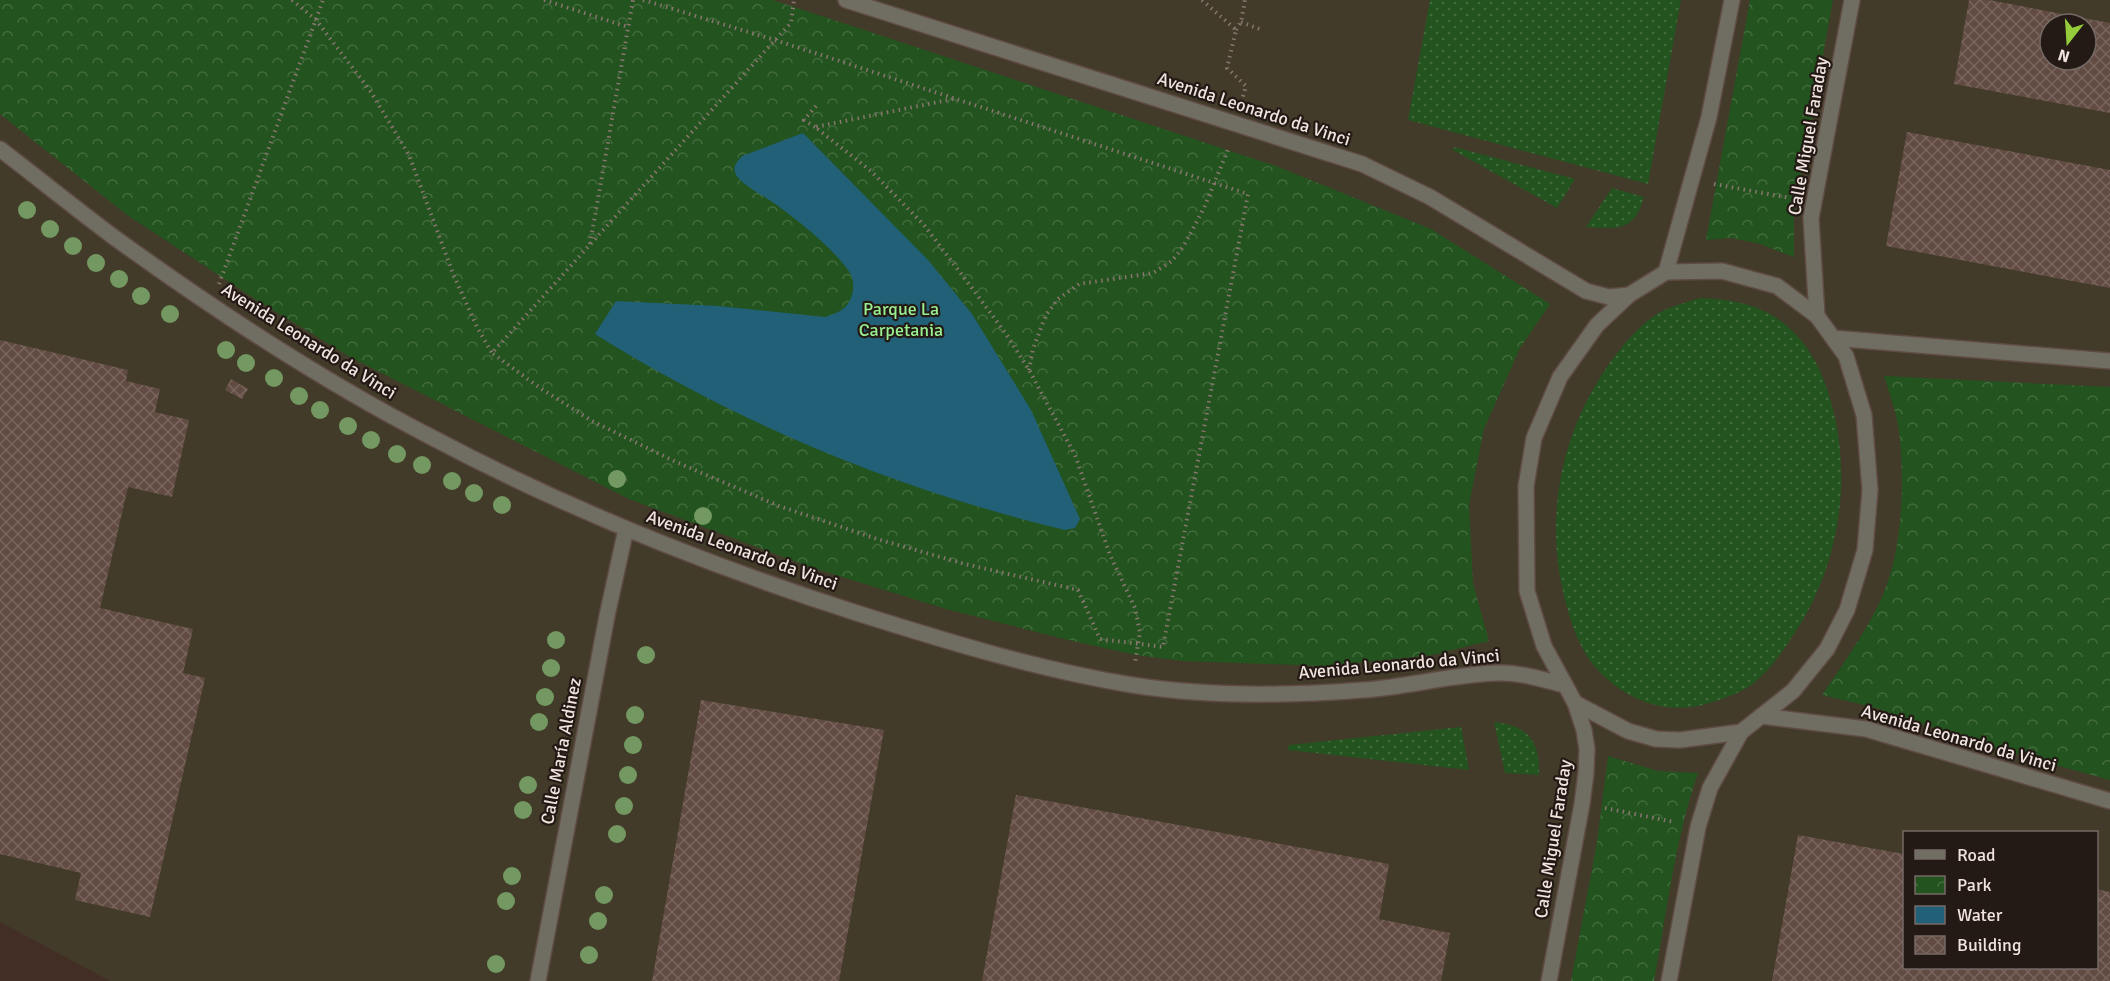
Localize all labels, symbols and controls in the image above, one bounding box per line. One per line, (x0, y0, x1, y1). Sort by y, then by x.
north arrow (2038, 12, 2098, 72)
text: N (2056, 44, 2072, 67)
street label: Calle Miguel Faraday (1783, 55, 1833, 217)
street label: Avenida Leonardo da Vinci (1155, 67, 1353, 151)
street label: Avenida Leonardo da Vinci (218, 278, 400, 404)
park label: Parque La Carpetania (859, 298, 943, 341)
street label: Avenida Leonardo da Vinci (643, 505, 841, 595)
street label: Avenida Leonardo da Vinci (1298, 644, 1500, 684)
street label: Calle María Aldinez (536, 676, 586, 826)
street label: Avenida Leonardo da Vinci (1859, 700, 2059, 776)
street label: Calle Miguel Faraday (1530, 758, 1576, 920)
legend (1903, 831, 2098, 969)
text: Road (1957, 844, 1996, 866)
text: Park (1957, 874, 1992, 896)
text: Water (1957, 904, 2003, 926)
text: Building (1957, 934, 2021, 956)

